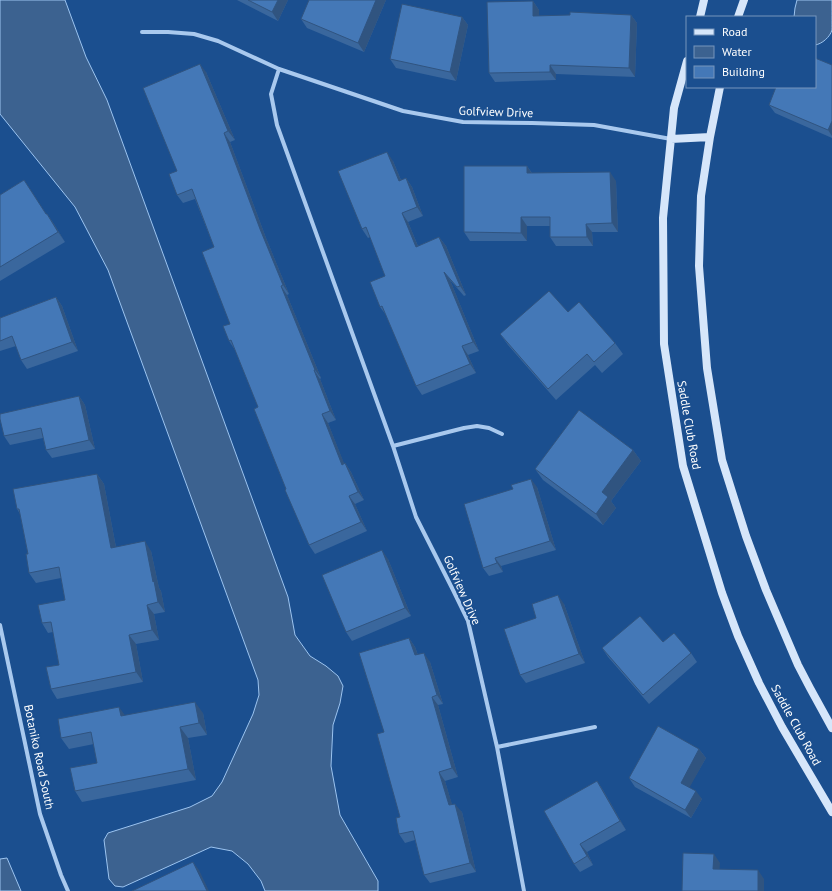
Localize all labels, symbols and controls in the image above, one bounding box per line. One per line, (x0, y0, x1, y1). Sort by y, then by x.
legend (686, 16, 816, 88)
text: Road (722, 24, 747, 39)
text: Water (722, 44, 752, 59)
text: Building (722, 64, 765, 79)
street label: Golfview Drive (458, 103, 534, 120)
street label: Saddle Club Road (674, 379, 705, 471)
street label: Golfview Drive (440, 553, 485, 627)
street label: Saddle Club Road (768, 682, 825, 768)
street label: Botaniko Road South (21, 703, 58, 811)

